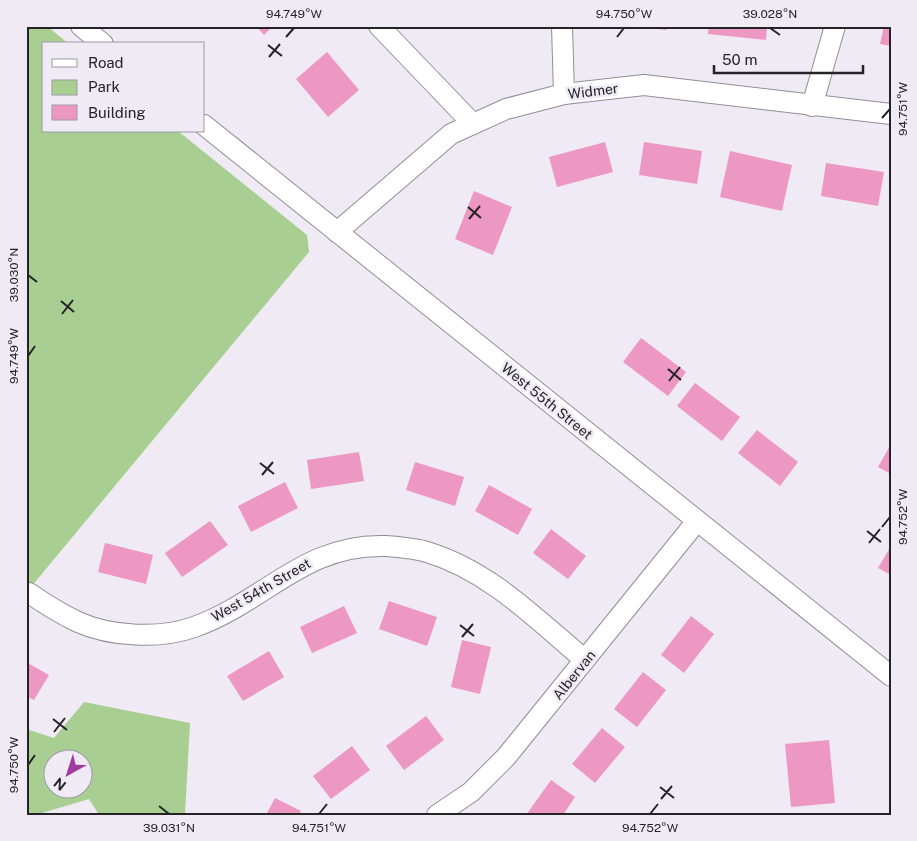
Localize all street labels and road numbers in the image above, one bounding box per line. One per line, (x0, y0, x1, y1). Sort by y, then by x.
street label: Widmer (567, 80, 619, 102)
street label: West 55th Street (498, 360, 596, 442)
street label: West 54th Street (209, 555, 313, 625)
street label: Albervan (549, 647, 599, 703)

